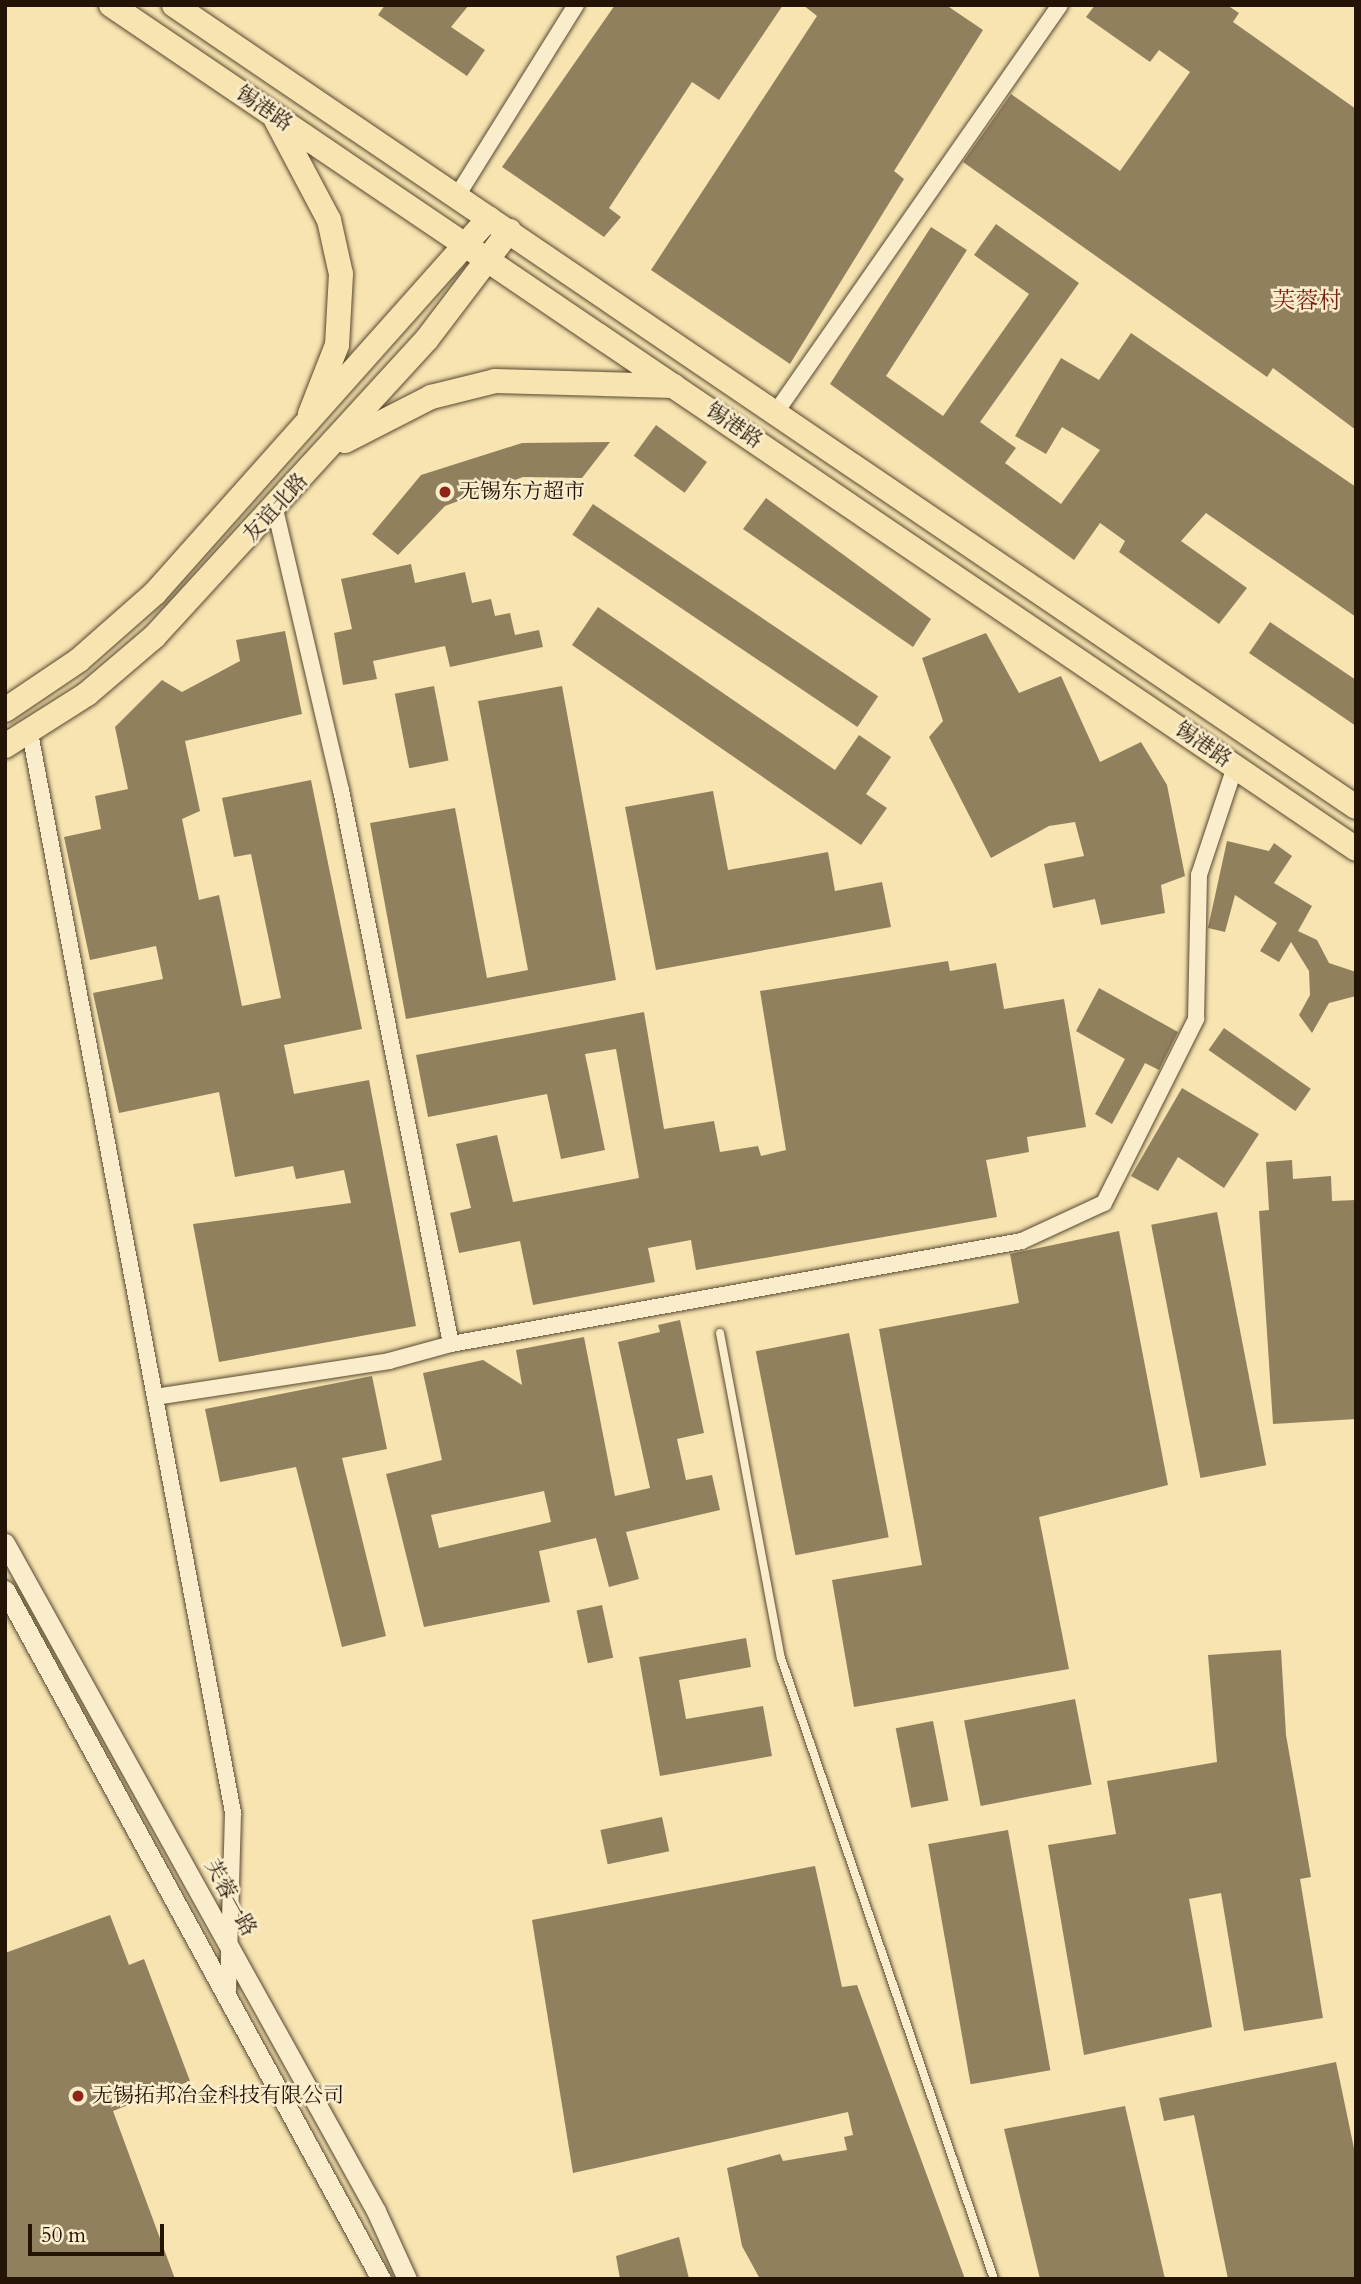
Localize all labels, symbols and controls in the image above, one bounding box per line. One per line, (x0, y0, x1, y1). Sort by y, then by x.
street label: 锡港路 (231, 81, 297, 137)
district label: 芙蓉村 (1273, 287, 1341, 315)
street label: 锡港路 (701, 398, 767, 454)
street label: 友谊北路 (239, 468, 313, 548)
place label: 无锡东方超市 (459, 479, 585, 505)
marker: 无锡东方超市 (437, 484, 453, 500)
street label: 锡港路 (1170, 717, 1236, 773)
street label: 芙蓉一路 (199, 1855, 261, 1941)
place label: 无锡拓邦冶金科技有限公司 (92, 2083, 344, 2109)
marker: 无锡拓邦冶金科技有限公司 (70, 2088, 86, 2104)
scale bar (32, 2210, 168, 2254)
text: 50 m (41, 2221, 86, 2250)

